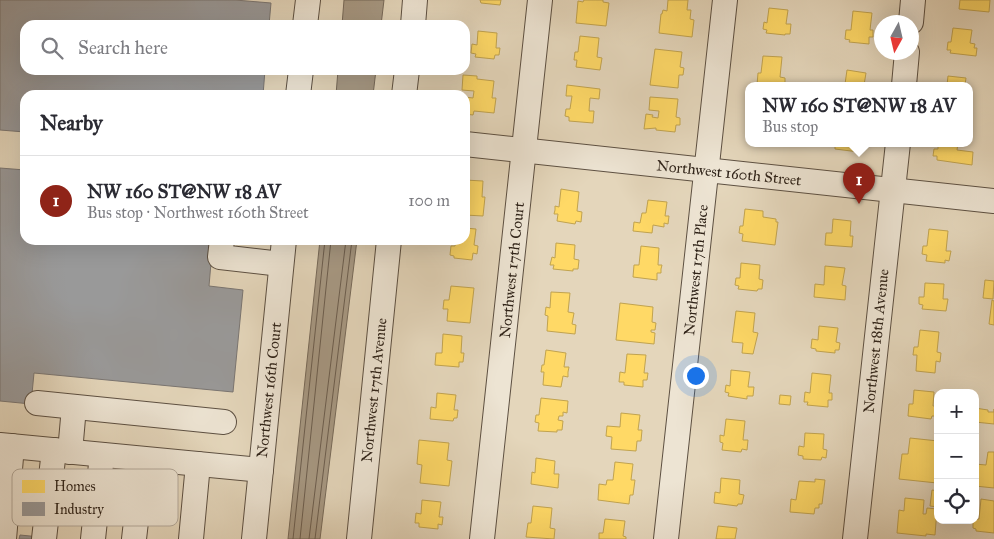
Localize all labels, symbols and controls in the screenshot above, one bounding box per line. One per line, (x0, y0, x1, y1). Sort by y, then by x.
north arrow (874, 15, 919, 60)
search box (20, 20, 470, 75)
icon: search (38, 34, 66, 62)
text: Search here (78, 36, 168, 59)
popup (745, 82, 973, 147)
text: NW 160 ST@NW 18 AV (762, 94, 956, 117)
text: Nearby (40, 110, 103, 136)
text: Bus stop (762, 117, 818, 136)
street label: Northwest 160th Street (656, 156, 803, 190)
pin: 1 (843, 163, 875, 204)
text: NW 160 ST@NW 18 AV (87, 180, 281, 203)
text: 1 (53, 191, 59, 210)
text: 100 m (408, 191, 450, 210)
street label: Northwest 17th Court (496, 200, 528, 339)
text: Bus stop · Northwest 160th Street (87, 203, 309, 222)
street label: Northwest 17th Place (680, 204, 712, 336)
street label: Northwest 18th Avenue (859, 268, 893, 414)
street label: Northwest 17th Avenue (357, 317, 391, 463)
street label: Northwest 16th Court (253, 321, 285, 459)
your location (683, 363, 709, 389)
map controls (934, 389, 979, 524)
button: + (934, 389, 979, 434)
button: − (934, 434, 979, 479)
legend (12, 469, 178, 526)
text: Homes (54, 478, 96, 495)
button: locate (934, 479, 979, 524)
text: Industry (54, 501, 104, 518)

